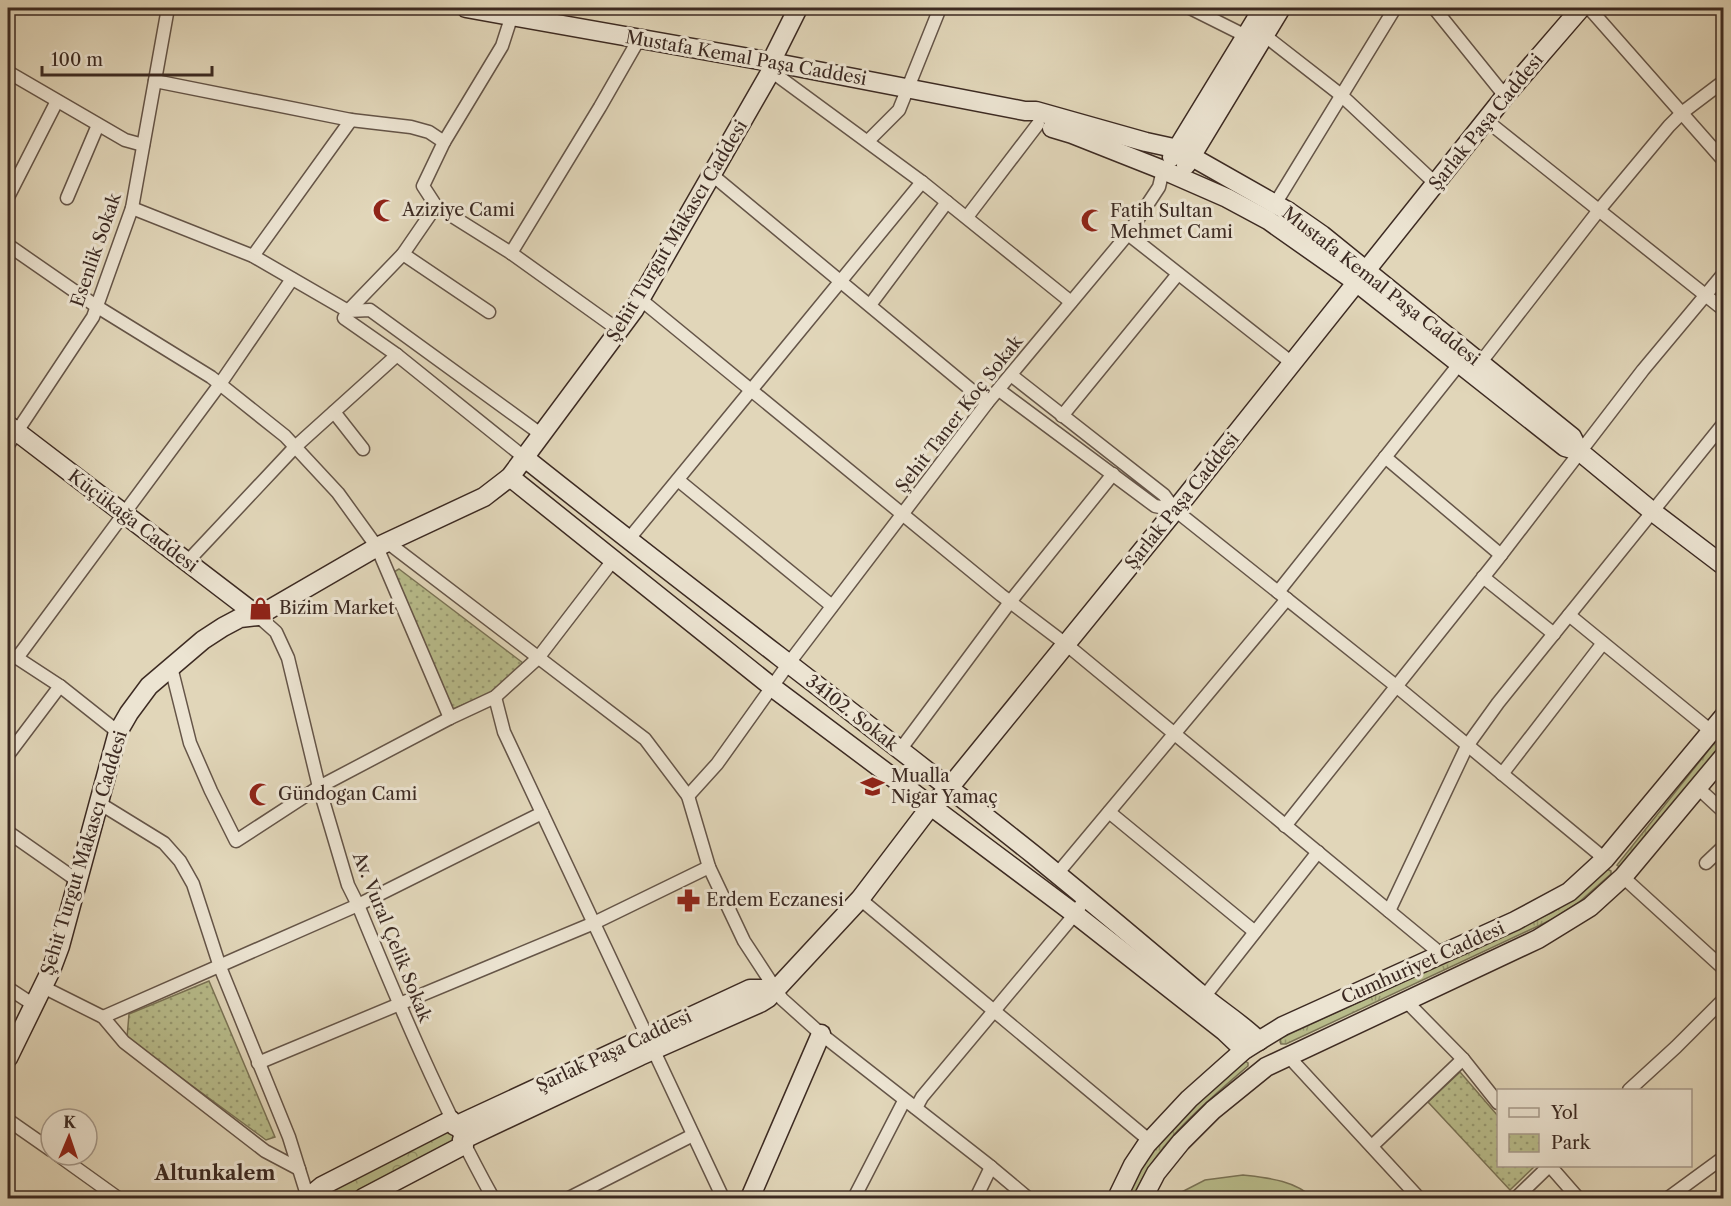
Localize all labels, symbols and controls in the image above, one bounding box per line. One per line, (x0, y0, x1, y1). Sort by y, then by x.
street label: Mustafa Kemal Paşa Caddesi (624, 26, 869, 90)
scale bar (42, 39, 212, 77)
text: 100 m (51, 49, 103, 71)
street label: Şarlak Paşa Caddesi (1424, 49, 1548, 195)
street label: Şehit Turgut Makascı Caddesi (602, 116, 752, 346)
street label: Esenlik Sokak (66, 189, 126, 310)
mosque icon: Aziziye Cami (371, 197, 397, 223)
place label: Aziziye Cami (401, 199, 515, 221)
place label: Fatih Sultan Mehmet Cami (1110, 200, 1233, 243)
street label: Mustafa Kemal Paşa Caddesi (1278, 202, 1485, 370)
mosque icon: Fatih Sultan Mehmet Cami (1079, 208, 1105, 234)
street label: Şehit Taner Koç Sokak (891, 330, 1028, 497)
street label: Şarlak Paşa Caddesi (1120, 428, 1244, 574)
street label: Küçükağa Caddesi (64, 465, 203, 577)
shop icon: Bizim Market (248, 595, 274, 621)
place label: Bizim Market (279, 597, 395, 619)
street label: 34102. Sokak (802, 670, 904, 757)
street label: Şehit Turgut Makascı Caddesi (36, 727, 132, 978)
place label: Mualla Nigar Yamaç (891, 765, 998, 808)
school or university icon: Mualla Nigar Yamaç (860, 773, 886, 799)
mosque icon: Gündogan Cami (247, 781, 273, 807)
place label: Gündogan Cami (278, 783, 418, 805)
street label: Av. Vural Çelik Sokak (347, 848, 437, 1027)
pharmacy icon: Erdem Eczanesi (675, 887, 701, 913)
place label: Erdem Eczanesi (706, 889, 844, 911)
street label: Cumhuriyet Caddesi (1338, 917, 1509, 1009)
street label: Şarlak Paşa Caddesi (533, 1005, 696, 1097)
legend (1497, 1089, 1692, 1167)
text: Yol (1550, 1102, 1578, 1124)
north arrow (39, 1107, 99, 1167)
text: K (63, 1112, 77, 1132)
text: Park (1551, 1132, 1592, 1154)
district label: Altunkalem (154, 1161, 276, 1185)

